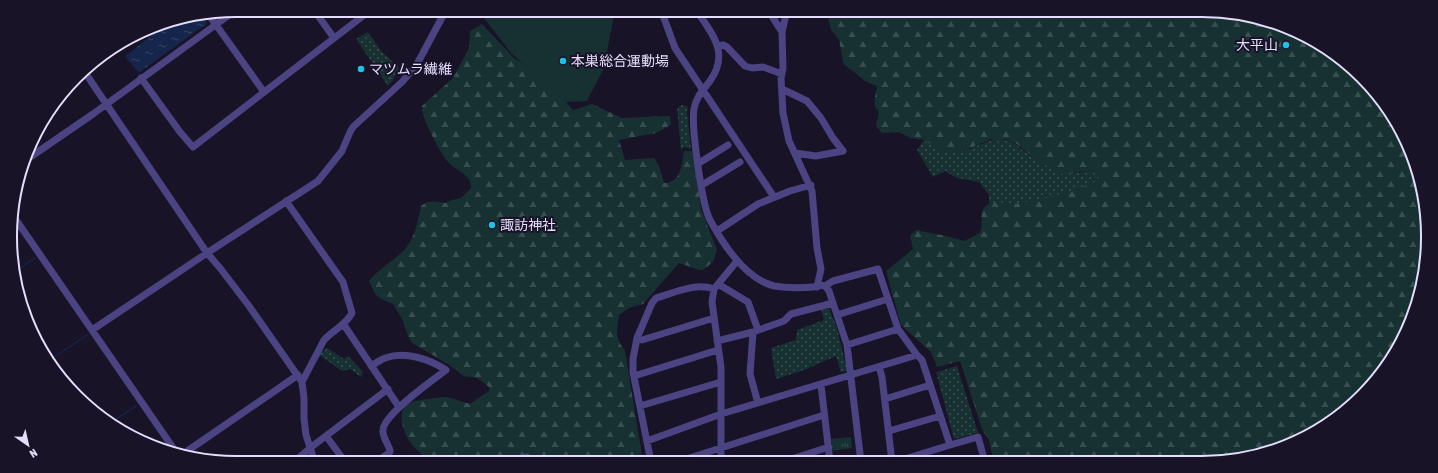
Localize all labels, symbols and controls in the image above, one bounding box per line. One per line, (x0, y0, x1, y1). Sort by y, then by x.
place label: 大平山 (1236, 37, 1278, 53)
marker: 大平山 (1281, 40, 1291, 50)
place label: 本巣総合運動場 (571, 53, 669, 69)
marker: 本巣総合運動場 (558, 56, 568, 66)
place label: マツムラ繊維 (369, 61, 452, 77)
marker: マツムラ繊維 (356, 64, 366, 74)
place label: 諏訪神社 (500, 217, 556, 233)
marker: 諏訪神社 (487, 220, 497, 230)
north arrow (8, 425, 48, 465)
text: N (28, 446, 40, 460)

